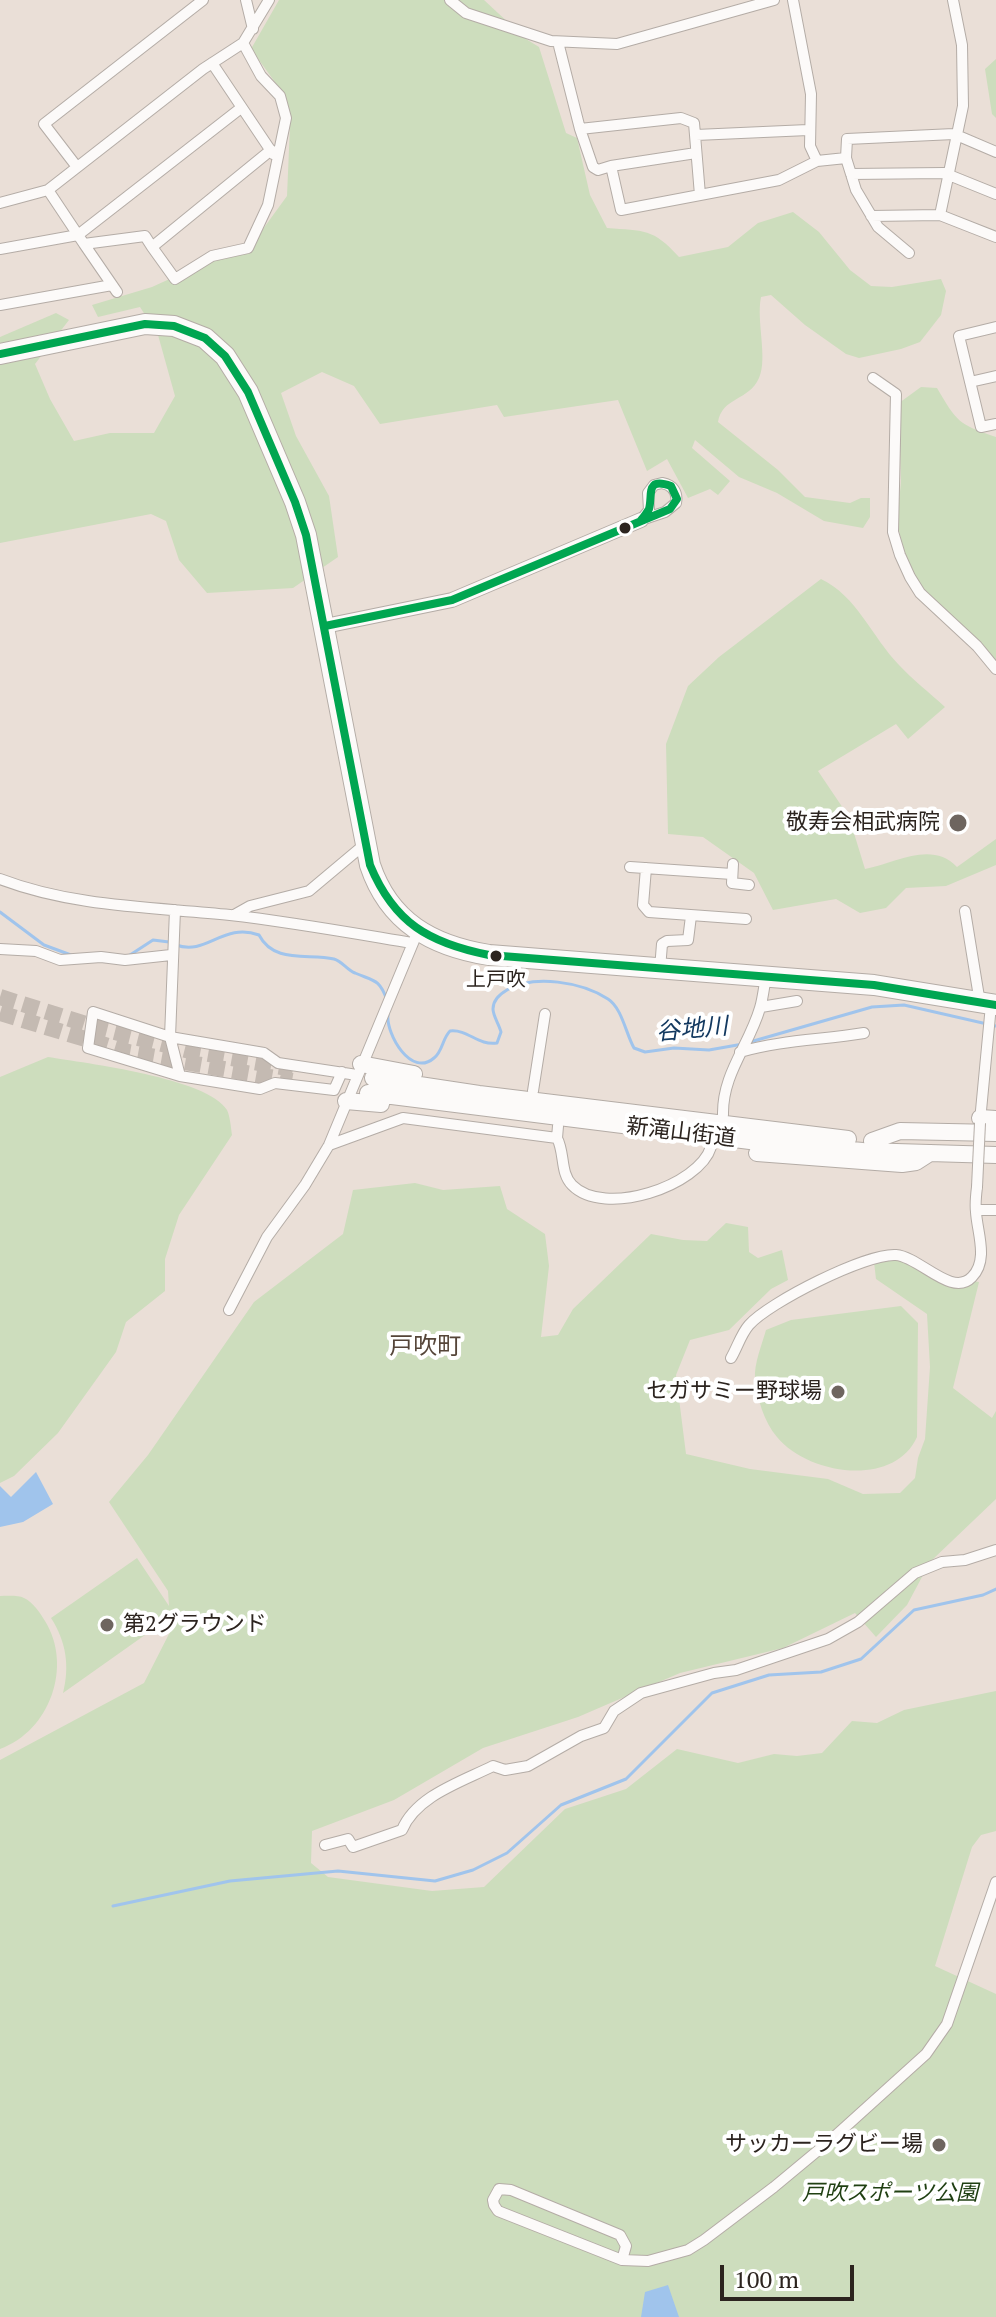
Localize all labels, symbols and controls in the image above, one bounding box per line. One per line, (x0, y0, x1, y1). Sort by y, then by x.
unlabelled marker (617, 520, 633, 536)
place label: 敬寿会相武病院 (786, 810, 940, 836)
marker: 敬寿会相武病院 (947, 812, 969, 834)
marker: 上戸吹 (488, 948, 504, 964)
place label: 上戸吹 (466, 968, 526, 992)
water label: 谷地川 (655, 1013, 729, 1047)
street label: 新滝山街道 (625, 1113, 737, 1153)
district label: 戸吹町 (389, 1333, 461, 1361)
place label: セガサミー野球場 (646, 1379, 822, 1405)
marker: セガサミー野球場 (829, 1383, 847, 1401)
place label: 第2グラウンド (123, 1612, 267, 1638)
marker: 第2グラウンド (98, 1616, 116, 1634)
place label: サッカーラグビー場 (725, 2132, 923, 2158)
marker: サッカーラグビー場 (930, 2136, 948, 2154)
park label: 戸吹スポーツ公園 (802, 2181, 978, 2207)
scale bar (724, 2249, 858, 2299)
text: 100 m (734, 2263, 799, 2295)

